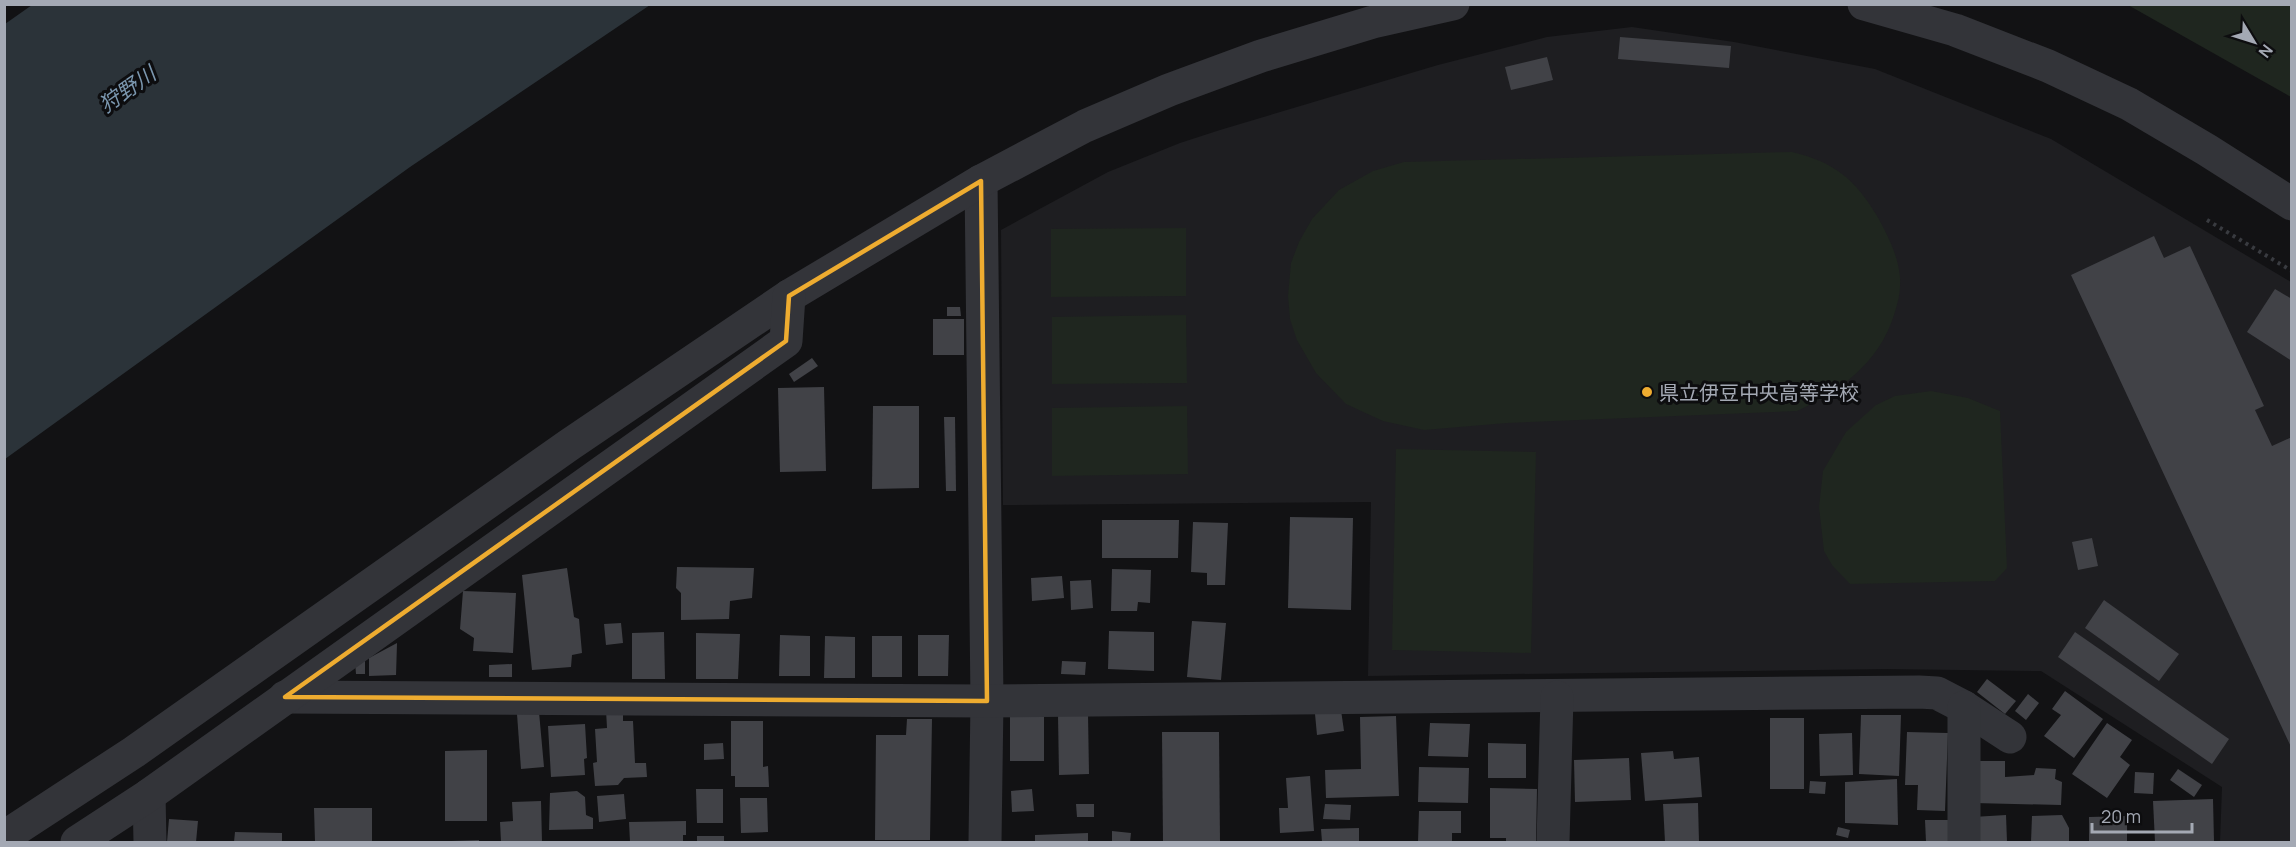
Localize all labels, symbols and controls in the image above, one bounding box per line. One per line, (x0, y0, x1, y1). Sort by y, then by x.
north arrow (2224, 12, 2284, 72)
text: N (2254, 40, 2278, 63)
water label: 狩野川 (93, 58, 162, 119)
place label: 県立伊豆中央高等学校 (1659, 379, 1859, 406)
marker: 県立伊豆中央高等学校 (1640, 385, 1654, 399)
scale bar (2092, 796, 2192, 834)
text: 20 m (2101, 804, 2141, 828)

